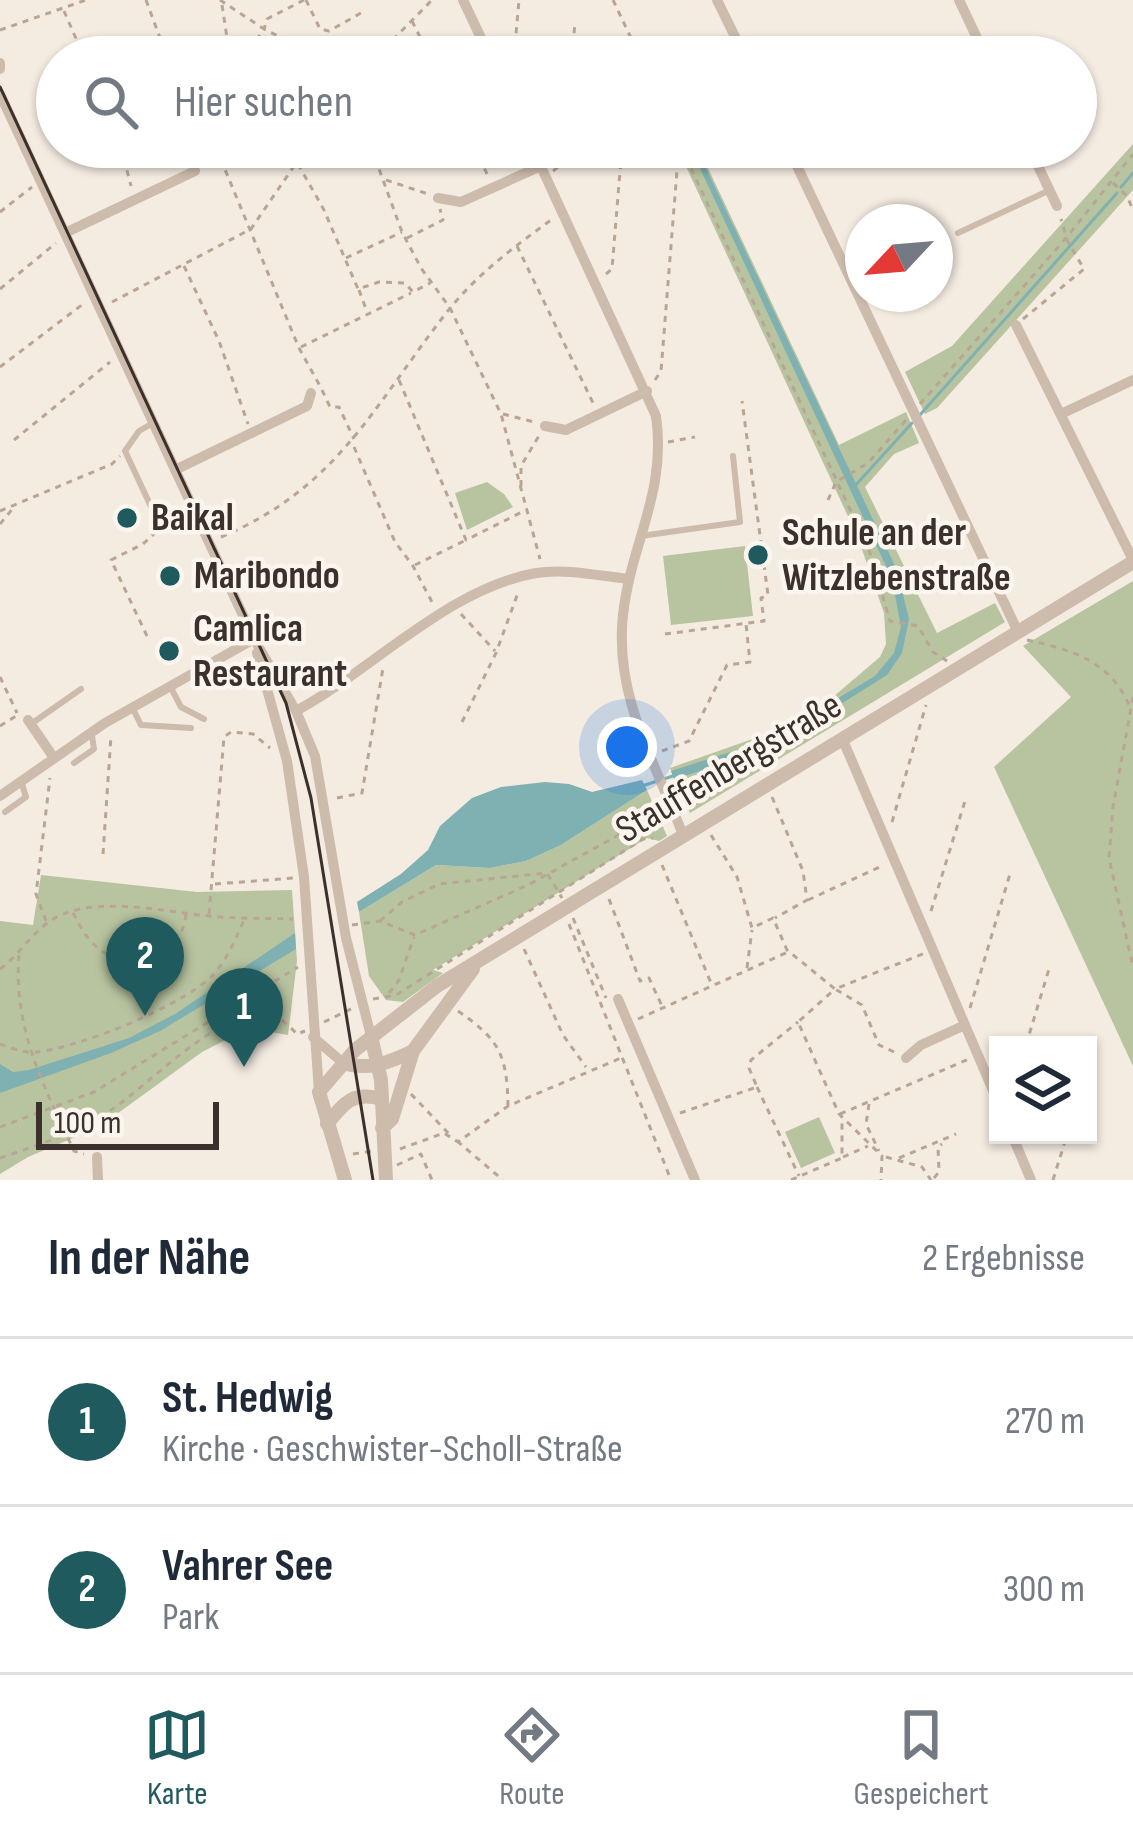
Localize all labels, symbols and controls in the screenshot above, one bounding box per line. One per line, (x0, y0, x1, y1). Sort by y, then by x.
search box (36, 36, 1097, 168)
icon: search (78, 69, 144, 135)
text: Hier suchen (174, 75, 353, 130)
north arrow (845, 204, 953, 312)
place label: Baikal (151, 495, 234, 542)
marker: Baikal (114, 505, 140, 531)
place label: Schule an der Witzlebenstraße (782, 510, 1011, 602)
marker: Schule an der Witzlebenstraße (745, 542, 771, 568)
place label: Maribondo (194, 553, 340, 600)
marker: Maribondo (157, 563, 183, 589)
place label: Camlica Restaurant (193, 606, 347, 698)
marker: Camlica Restaurant (156, 638, 182, 664)
street label: Stauffenbergstraße (608, 682, 850, 854)
your location (597, 717, 657, 777)
pin: 2 (106, 917, 184, 1016)
pin: 1 (205, 968, 283, 1067)
map controls (989, 1036, 1097, 1144)
button: layers (989, 1036, 1097, 1144)
scale bar (36, 1096, 219, 1149)
text: 100 m (54, 1103, 121, 1143)
text: In der Nähe (48, 1228, 250, 1289)
text: 2 Ergebnisse (922, 1235, 1085, 1282)
text: St. Hedwig (162, 1371, 333, 1426)
text: 1 (79, 1398, 95, 1445)
text: 270 m (1005, 1398, 1085, 1445)
text: Kirche · Geschwister-Scholl-Straße (162, 1426, 623, 1473)
text: Vahrer See (162, 1539, 333, 1594)
text: 2 (78, 1566, 96, 1613)
text: 300 m (1003, 1566, 1085, 1613)
text: Park (162, 1594, 219, 1641)
tab: Karte (144, 1702, 210, 1814)
tab: Route (499, 1702, 565, 1814)
tab: Gespeichert (853, 1702, 989, 1814)

